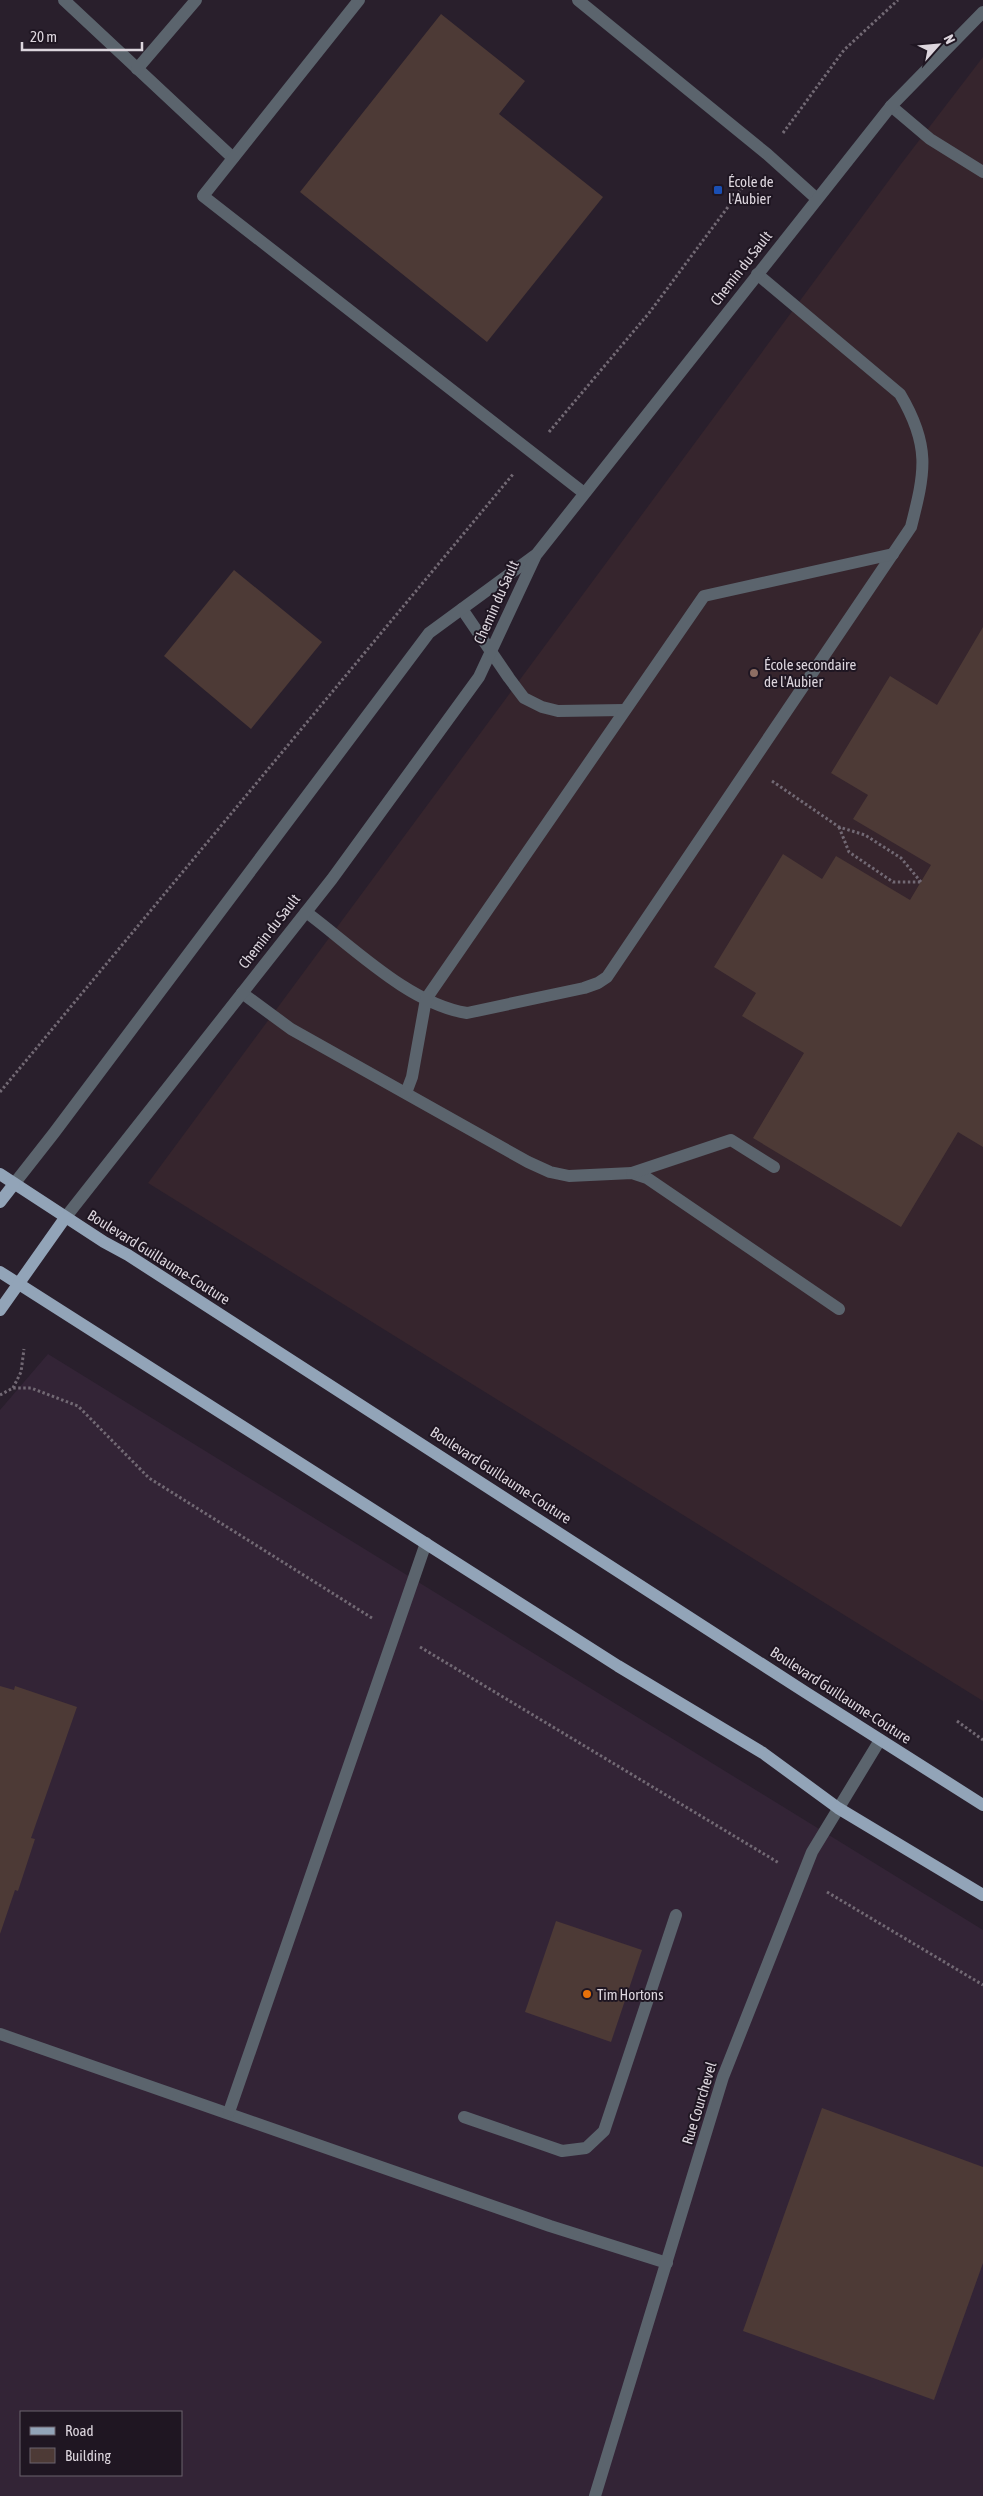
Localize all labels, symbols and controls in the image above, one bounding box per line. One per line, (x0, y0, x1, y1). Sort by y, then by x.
scale bar (22, 20, 142, 52)
north arrow (913, 20, 963, 70)
text: 20 m (30, 28, 57, 45)
text: N (941, 32, 959, 46)
place label: École de l'Aubier (728, 173, 774, 207)
marker: École de l'Aubier (712, 184, 724, 196)
street label: Chemin du Sault (707, 227, 775, 309)
street label: Chemin du Sault (470, 558, 522, 646)
place label: École secondaire de l'Aubier (764, 656, 857, 690)
marker: École secondaire de l'Aubier (748, 667, 760, 679)
street label: Chemin du Sault (235, 890, 303, 972)
street label: Boulevard Guillaume-Couture (85, 1206, 233, 1308)
street label: Boulevard Guillaume-Couture (427, 1423, 575, 1527)
street label: Boulevard Guillaume-Couture (767, 1643, 915, 1747)
place label: Tim Hortons (597, 1986, 663, 2003)
marker: Tim Hortons (581, 1988, 593, 2000)
street label: Rue Courchevel (678, 2060, 720, 2146)
legend (20, 2411, 182, 2476)
text: Road (65, 2422, 94, 2439)
text: Building (65, 2447, 111, 2464)

